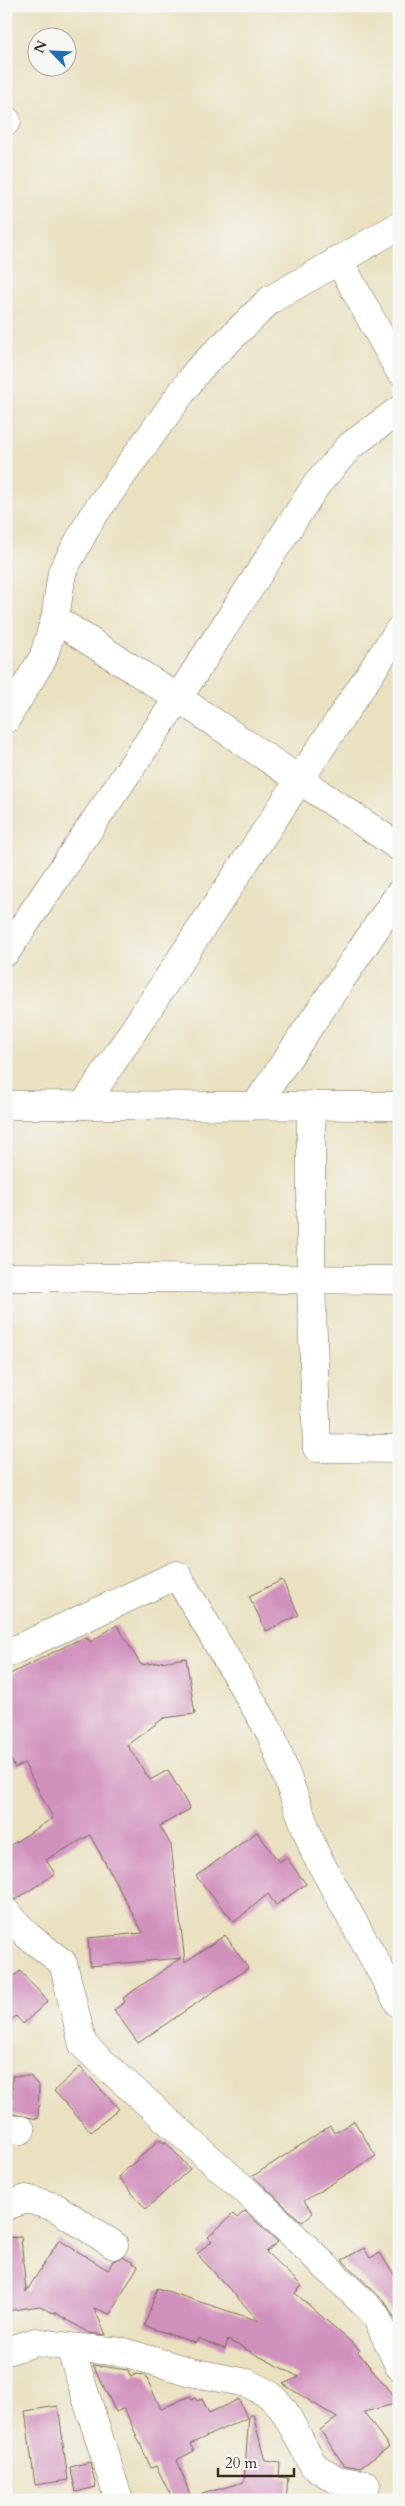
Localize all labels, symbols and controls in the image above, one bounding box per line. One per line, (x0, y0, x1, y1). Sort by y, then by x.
north arrow (28, 28, 78, 78)
text: N (29, 37, 52, 56)
scale bar (218, 2446, 294, 2478)
text: 20 m (225, 2453, 257, 2473)

